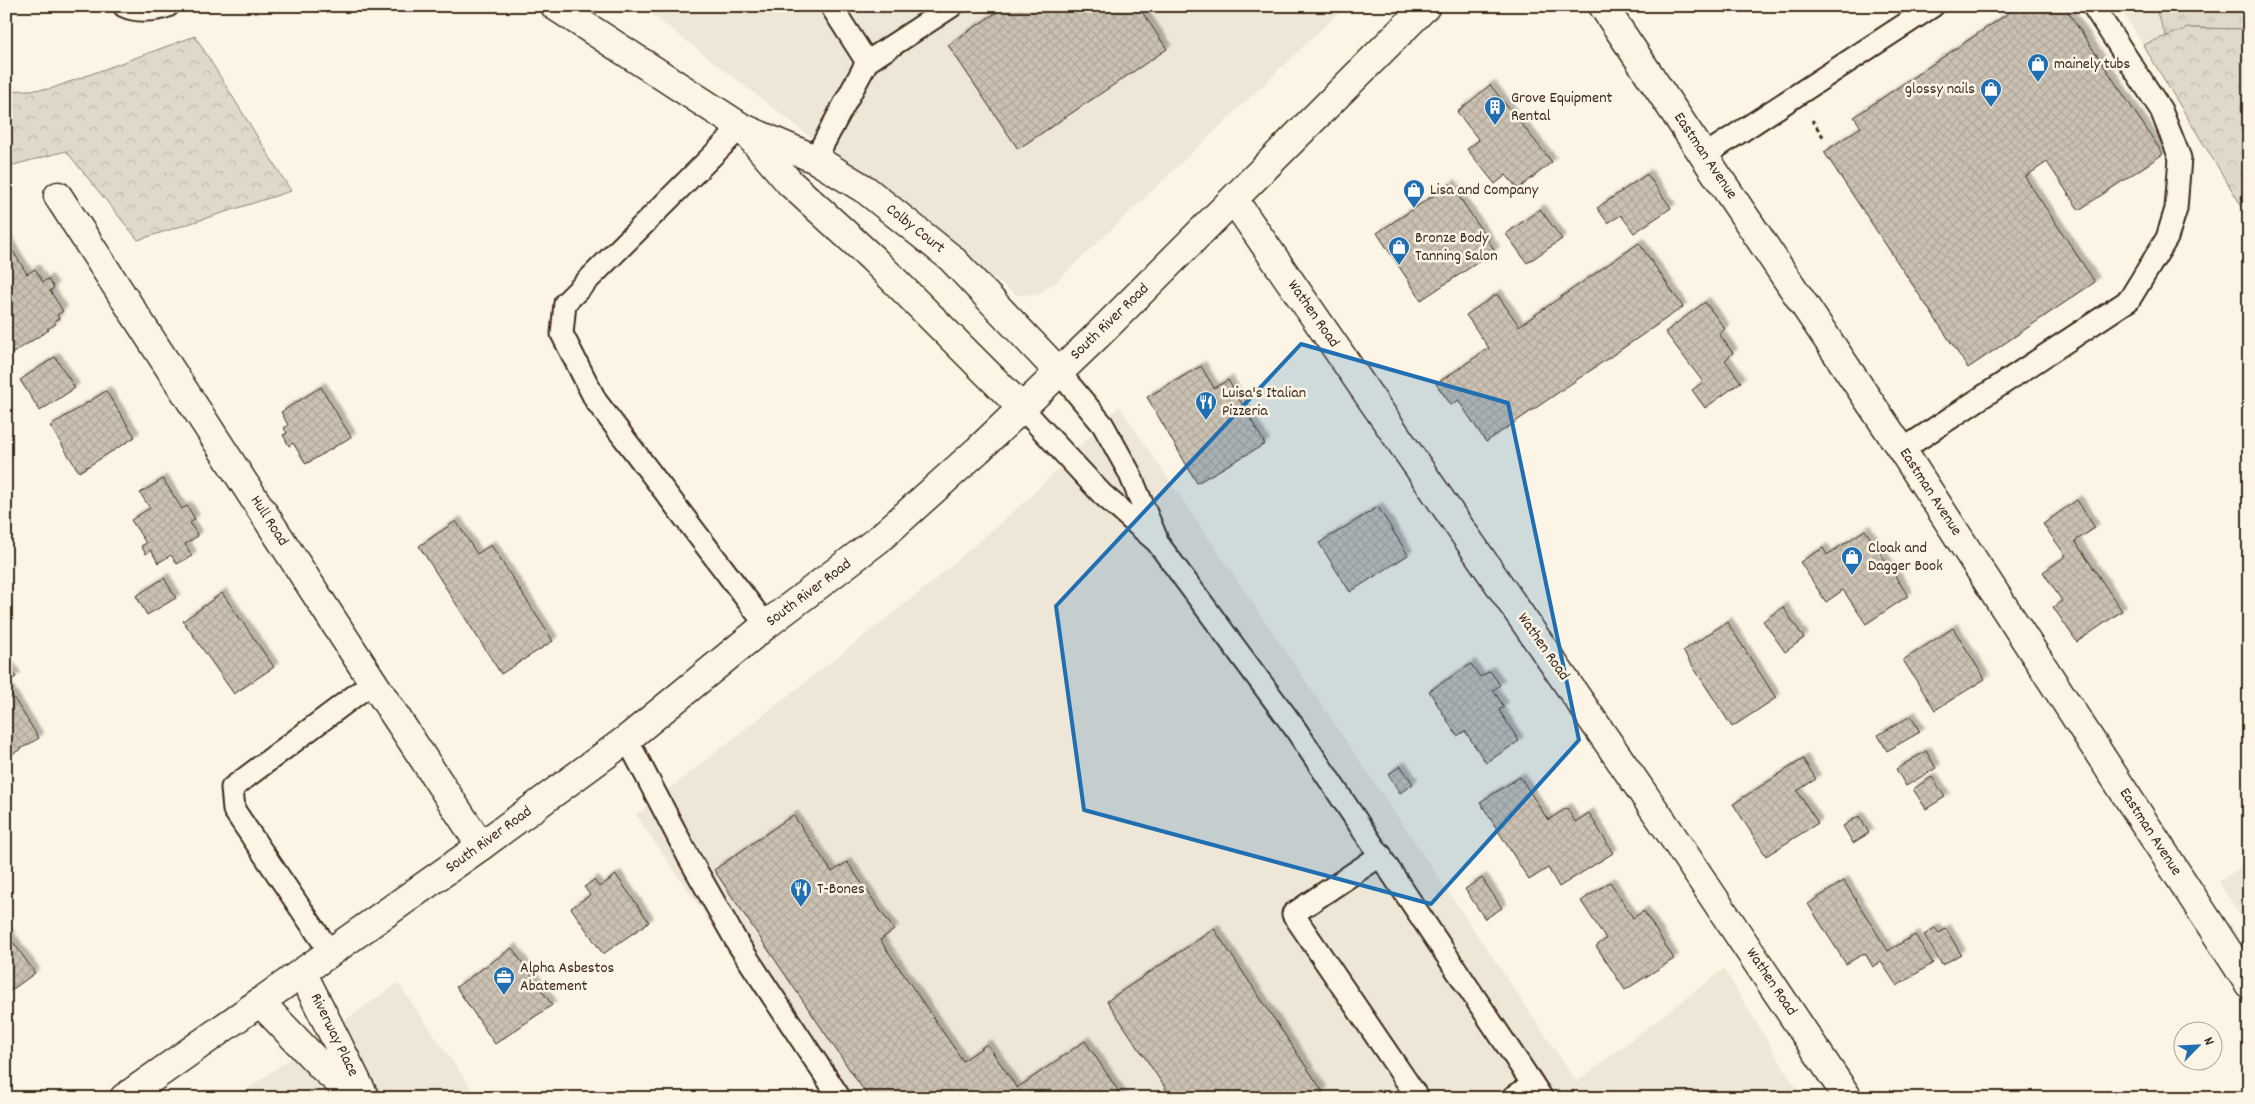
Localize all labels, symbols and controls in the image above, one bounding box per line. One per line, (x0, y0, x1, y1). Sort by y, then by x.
shop icon: mainely tubs (2026, 52, 2050, 83)
place label: mainely tubs (2054, 53, 2131, 76)
shop icon: glossy nails (1979, 77, 2003, 108)
place label: glossy nails (1905, 78, 1975, 101)
place label: Grove Equipment Rental (1511, 87, 1613, 128)
building icon: Grove Equipment Rental (1483, 95, 1507, 126)
street label: Eastman Avenue (1667, 108, 1743, 204)
shop icon: Lisa and Company (1402, 178, 1426, 209)
place label: Lisa and Company (1430, 179, 1539, 202)
street label: Colby Court (880, 198, 950, 260)
place label: Bronze Body Tanning Salon (1415, 227, 1498, 268)
shop icon: Bronze Body Tanning Salon (1387, 235, 1411, 266)
street label: Wathen Road (1281, 275, 1345, 353)
street label: South River Road (1065, 278, 1155, 366)
place label: Luisa's Italian Pizzeria (1222, 382, 1306, 423)
restaurant icon: Luisa's Italian Pizzeria (1194, 390, 1218, 421)
street label: Eastman Avenue (1893, 443, 1967, 541)
street label: Hull Road (244, 491, 294, 551)
place label: Cloak and Dagger Book (1868, 537, 1943, 578)
shop icon: Cloak and Dagger Book (1840, 545, 1864, 576)
street label: South River Road (761, 553, 857, 633)
street label: Wathen Road (1511, 608, 1575, 686)
street label: Eastman Avenue (2113, 783, 2187, 881)
street label: South River Road (441, 801, 537, 879)
restaurant icon: T-Bones (789, 877, 813, 908)
place label: T-Bones (817, 878, 865, 901)
street label: Wathen Road (1740, 943, 1802, 1021)
place label: Alpha Asbestos Abatement (520, 957, 615, 998)
office icon: Alpha Asbestos Abatement (492, 965, 516, 996)
street label: Riverway Place (304, 989, 364, 1081)
north arrow (2172, 1022, 2222, 1072)
text: N (2198, 1034, 2219, 1049)

